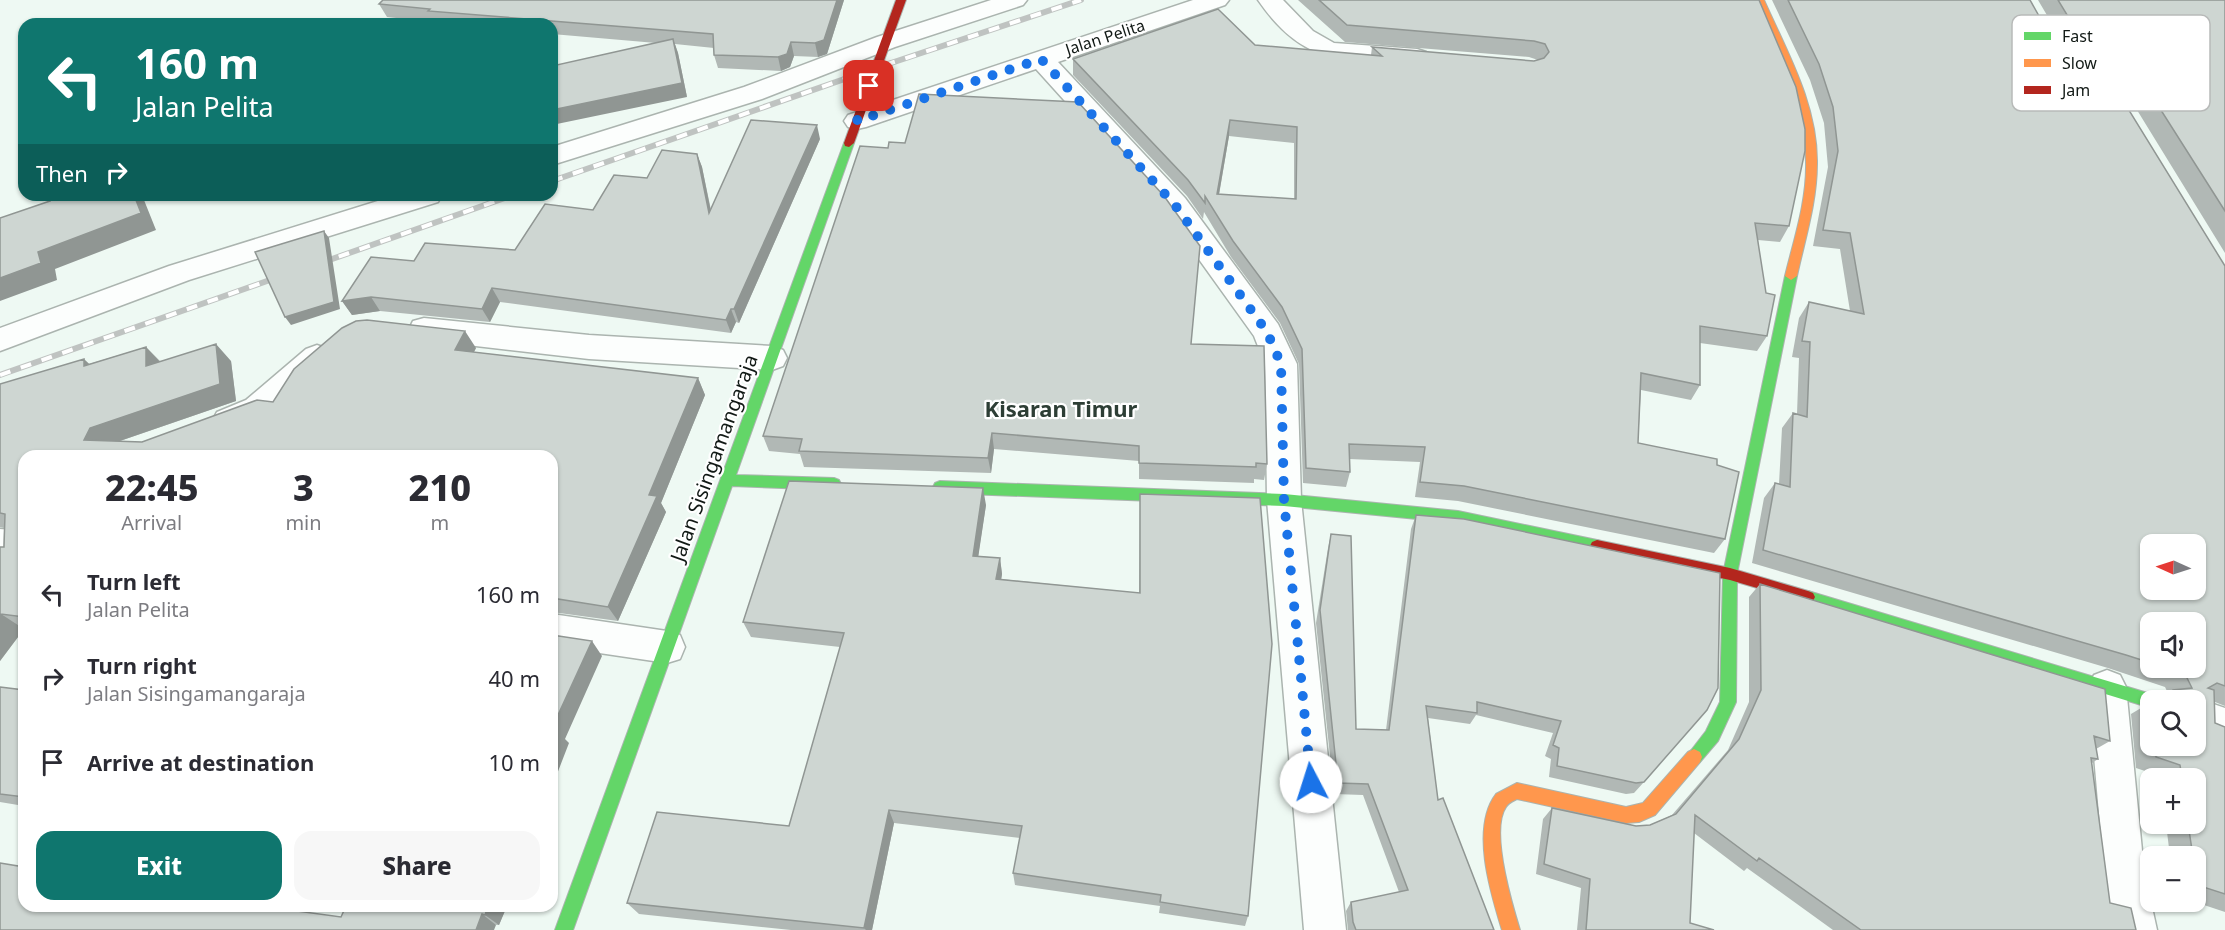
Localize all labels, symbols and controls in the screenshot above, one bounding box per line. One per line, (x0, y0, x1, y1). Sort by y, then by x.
street label: Jalan Pelita (1061, 14, 1147, 61)
legend (2012, 15, 2210, 111)
text: Fast (2062, 25, 2093, 47)
text: 160 m (135, 34, 259, 91)
icon: left (36, 42, 114, 120)
text: Slow (2062, 52, 2097, 74)
pin (843, 60, 894, 111)
icon: arrive (852, 69, 885, 102)
text: Jam (2060, 79, 2090, 101)
text: Jalan Pelita (135, 88, 274, 125)
icon: right (100, 156, 133, 189)
text: Then (36, 158, 88, 188)
street label: Jalan Sisingamangaraja (663, 350, 764, 567)
district label: Kisaran Timur (985, 393, 1138, 423)
text: 22:45 (105, 463, 198, 512)
text: 3 (293, 463, 314, 512)
text: 210 (409, 463, 471, 512)
text: Arrival (121, 509, 182, 536)
text: min (285, 509, 322, 536)
text: m (430, 509, 449, 536)
north arrow (2140, 534, 2206, 600)
map controls (2140, 534, 2206, 912)
text: Turn left (87, 566, 181, 596)
icon: left (36, 578, 69, 611)
text: 160 m (476, 579, 540, 609)
text: Jalan Pelita (87, 596, 190, 623)
button: sound (2140, 612, 2206, 678)
text: Turn right (87, 650, 197, 680)
icon: right (36, 662, 69, 695)
text: 40 m (489, 663, 540, 693)
text: Jalan Sisingamangaraja (87, 680, 306, 707)
button: search (2140, 690, 2206, 756)
icon: arrive (36, 746, 69, 779)
text: Arrive at destination (87, 747, 314, 777)
text: 10 m (489, 747, 540, 777)
position arrow (1279, 750, 1343, 814)
button: + (2140, 768, 2206, 834)
button: Exit (36, 831, 282, 900)
button: Share (294, 831, 540, 900)
button: − (2140, 846, 2206, 912)

